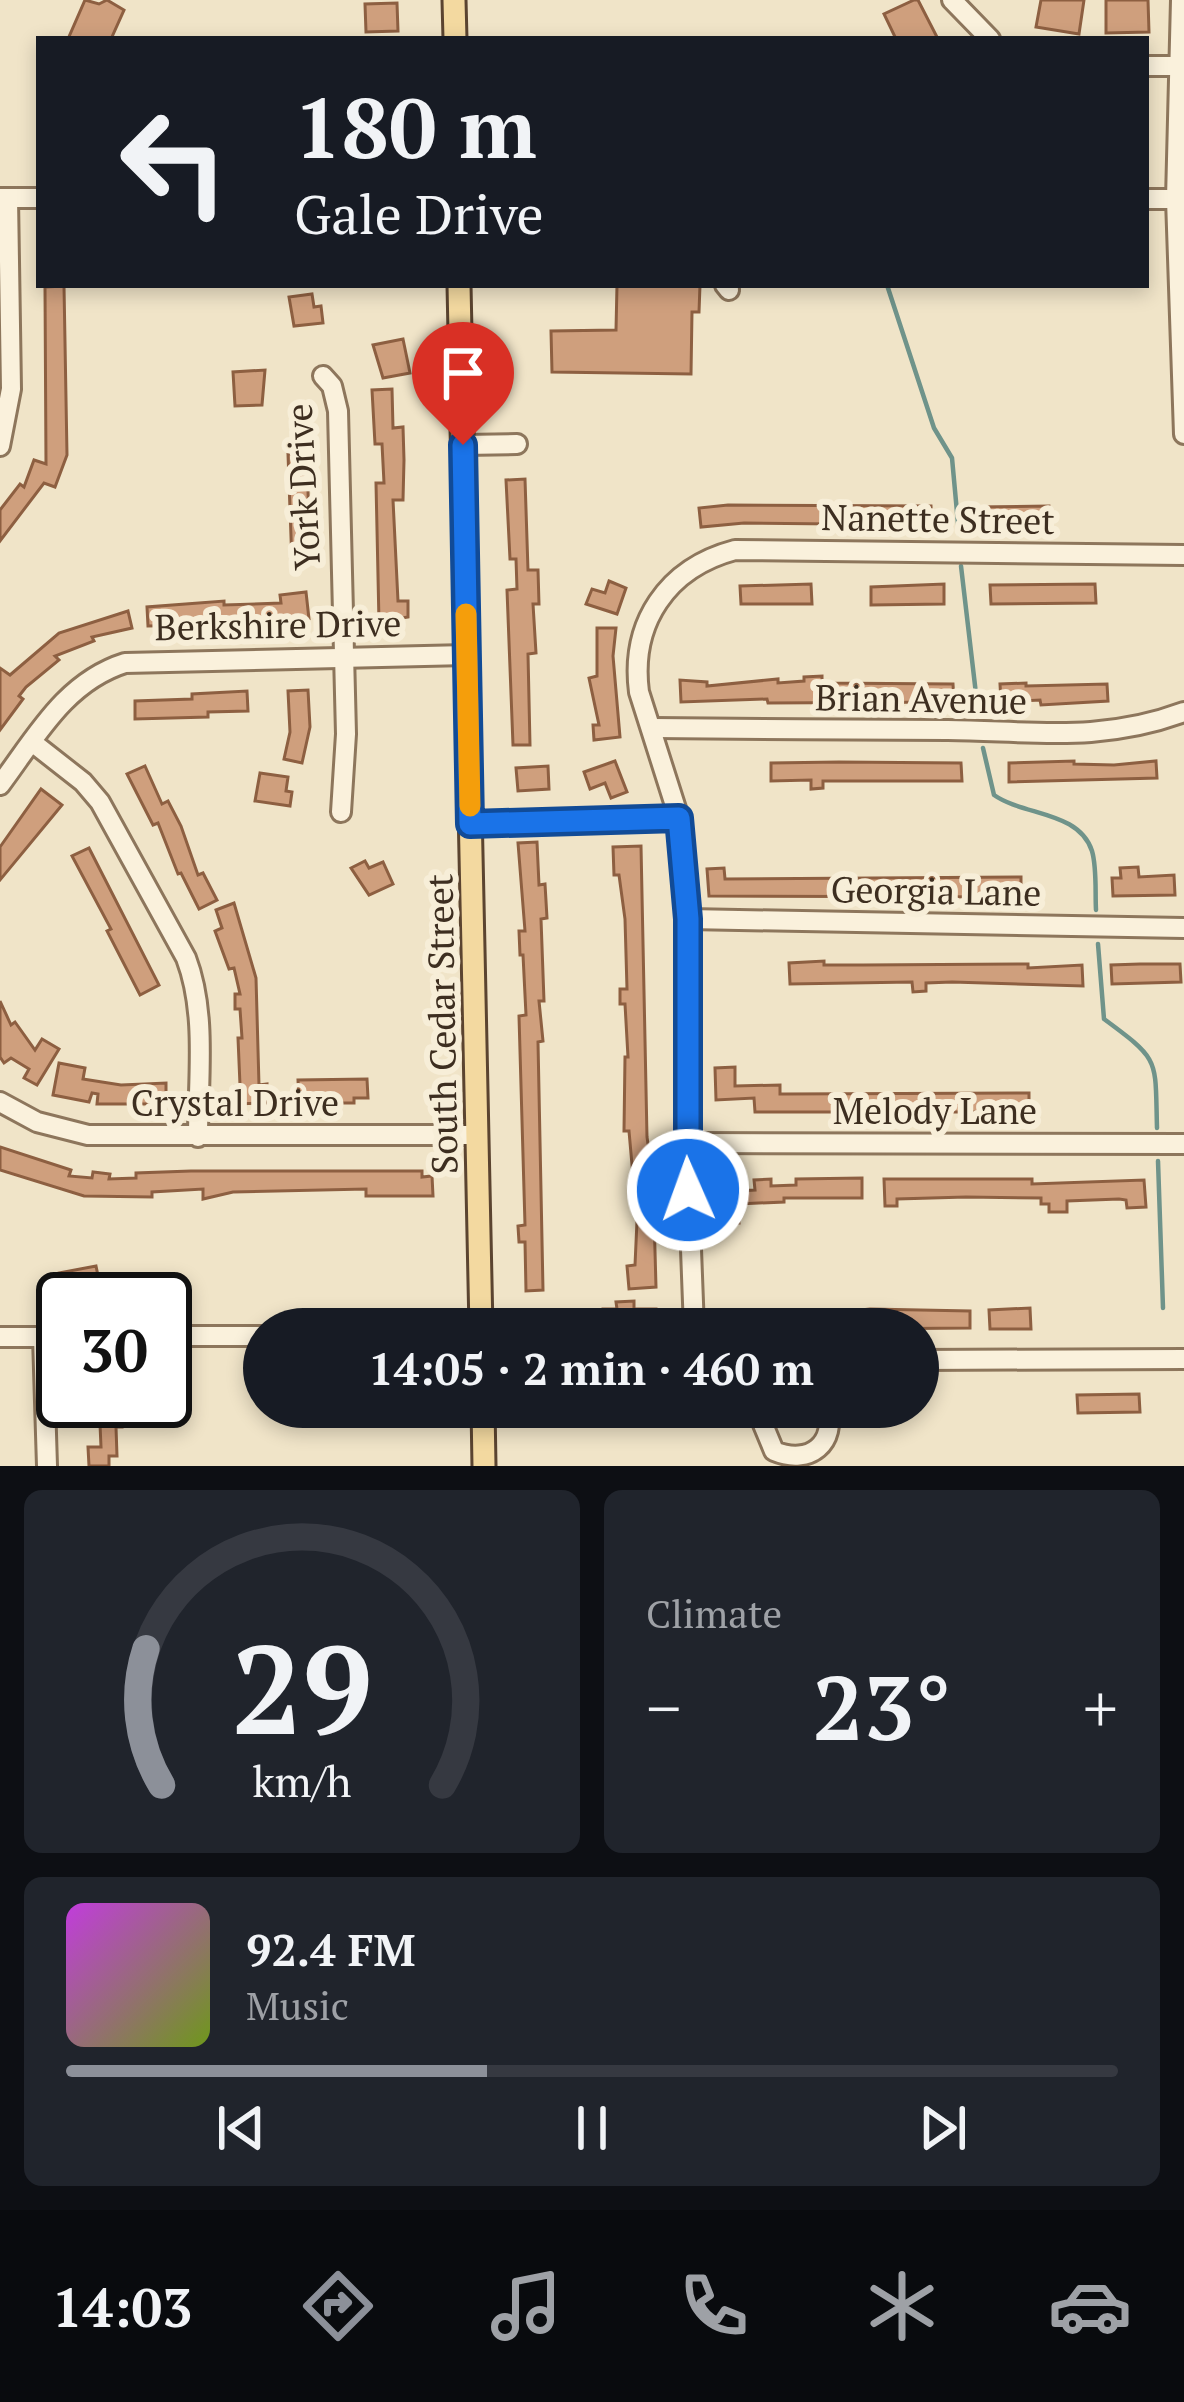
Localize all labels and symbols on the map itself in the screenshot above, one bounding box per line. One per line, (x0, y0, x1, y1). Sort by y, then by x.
pin (412, 322, 514, 445)
street label: York Drive (275, 402, 330, 572)
street label: Nanette Street (821, 493, 1055, 544)
street label: Berkshire Drive (154, 599, 402, 650)
street label: Brian Avenue (814, 673, 1028, 724)
street label: Georgia Lane (830, 865, 1042, 916)
street label: South Cedar Street (415, 873, 468, 1175)
street label: Crystal Drive (131, 1079, 339, 1126)
street label: Melody Lane (833, 1087, 1037, 1134)
position arrow (625, 1127, 751, 1253)
speed limit sign: 30 (36, 1272, 192, 1428)

